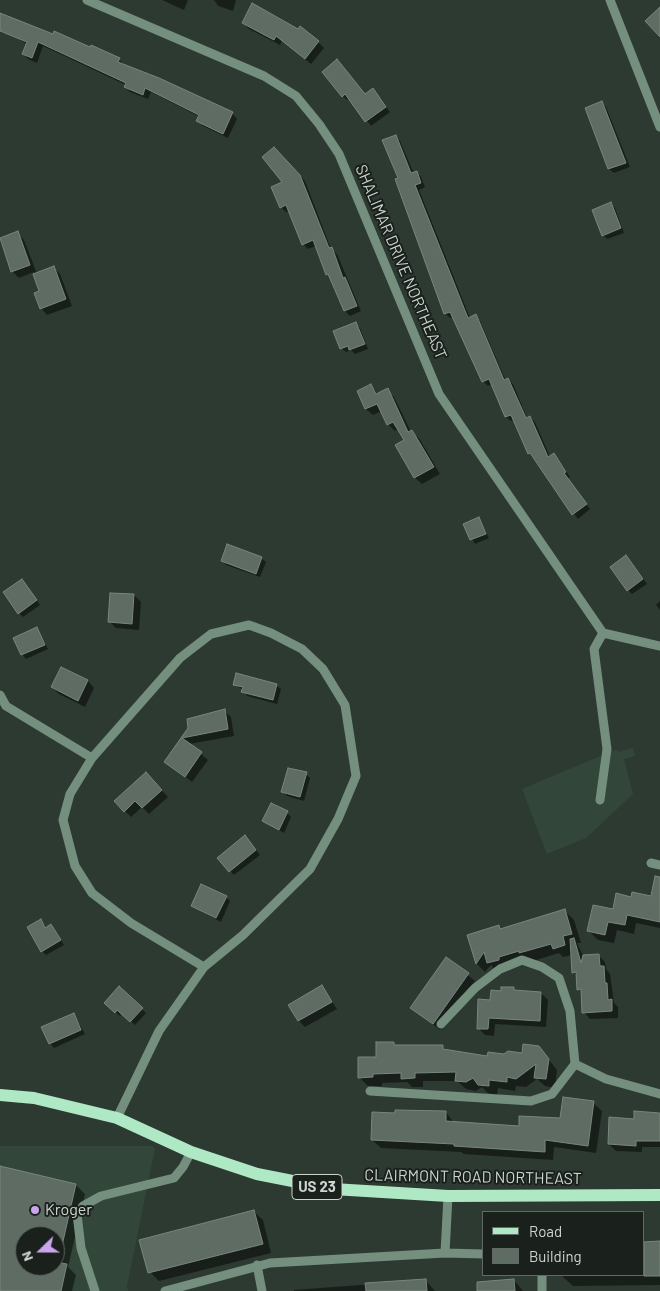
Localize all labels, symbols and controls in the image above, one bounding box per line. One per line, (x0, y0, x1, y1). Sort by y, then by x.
street label: SHALIMAR DRIVE NORTHEAST (351, 162, 451, 362)
street label: CLAIRMONT ROAD NORTHEAST (364, 1166, 582, 1188)
road number: US 23 (292, 1174, 342, 1200)
place label: Kroger (45, 1200, 92, 1220)
marker: Kroger (29, 1204, 41, 1216)
legend (482, 1211, 645, 1276)
text: Road (529, 1222, 562, 1240)
north arrow (15, 1226, 65, 1276)
text: Building (529, 1247, 582, 1265)
text: N (17, 1249, 36, 1264)

